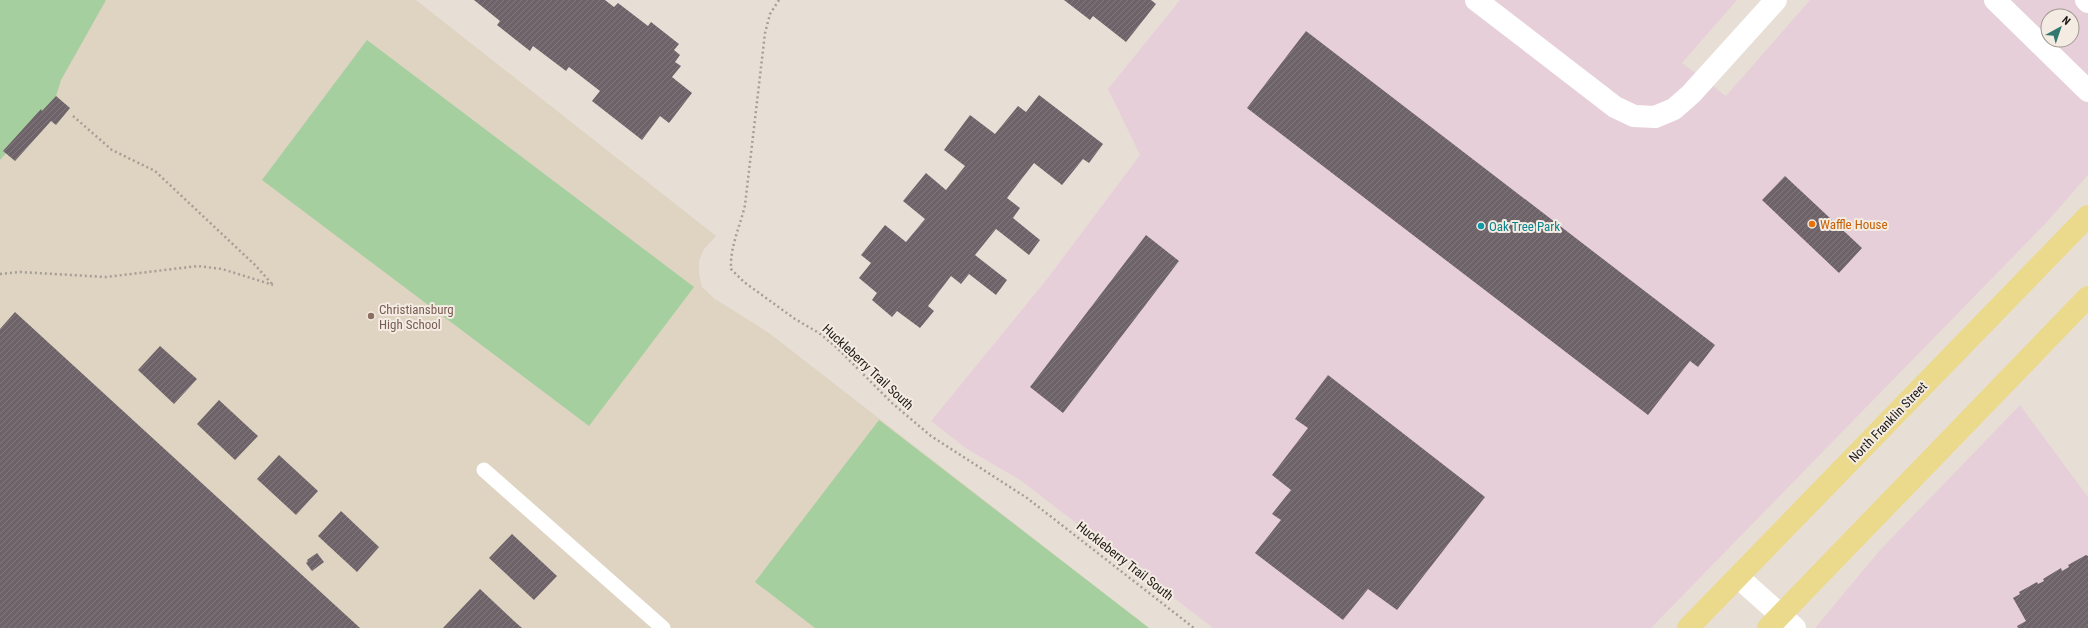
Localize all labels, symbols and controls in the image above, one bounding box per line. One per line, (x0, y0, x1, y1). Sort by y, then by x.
north arrow (2040, 8, 2080, 48)
text: N (2059, 14, 2073, 28)
place label: Waffle House (1820, 217, 1888, 232)
place label: Oak Tree Park (1489, 219, 1560, 234)
marker: Waffle House (1807, 219, 1817, 229)
marker: Oak Tree Park (1476, 221, 1486, 231)
place label: Christiansburg High School (379, 302, 454, 332)
marker: Christiansburg High School (366, 311, 376, 321)
street label: Huckleberry Trail South (819, 321, 917, 413)
street label: North Franklin Street (1846, 379, 1930, 465)
street label: Huckleberry Trail South (1074, 519, 1176, 603)

